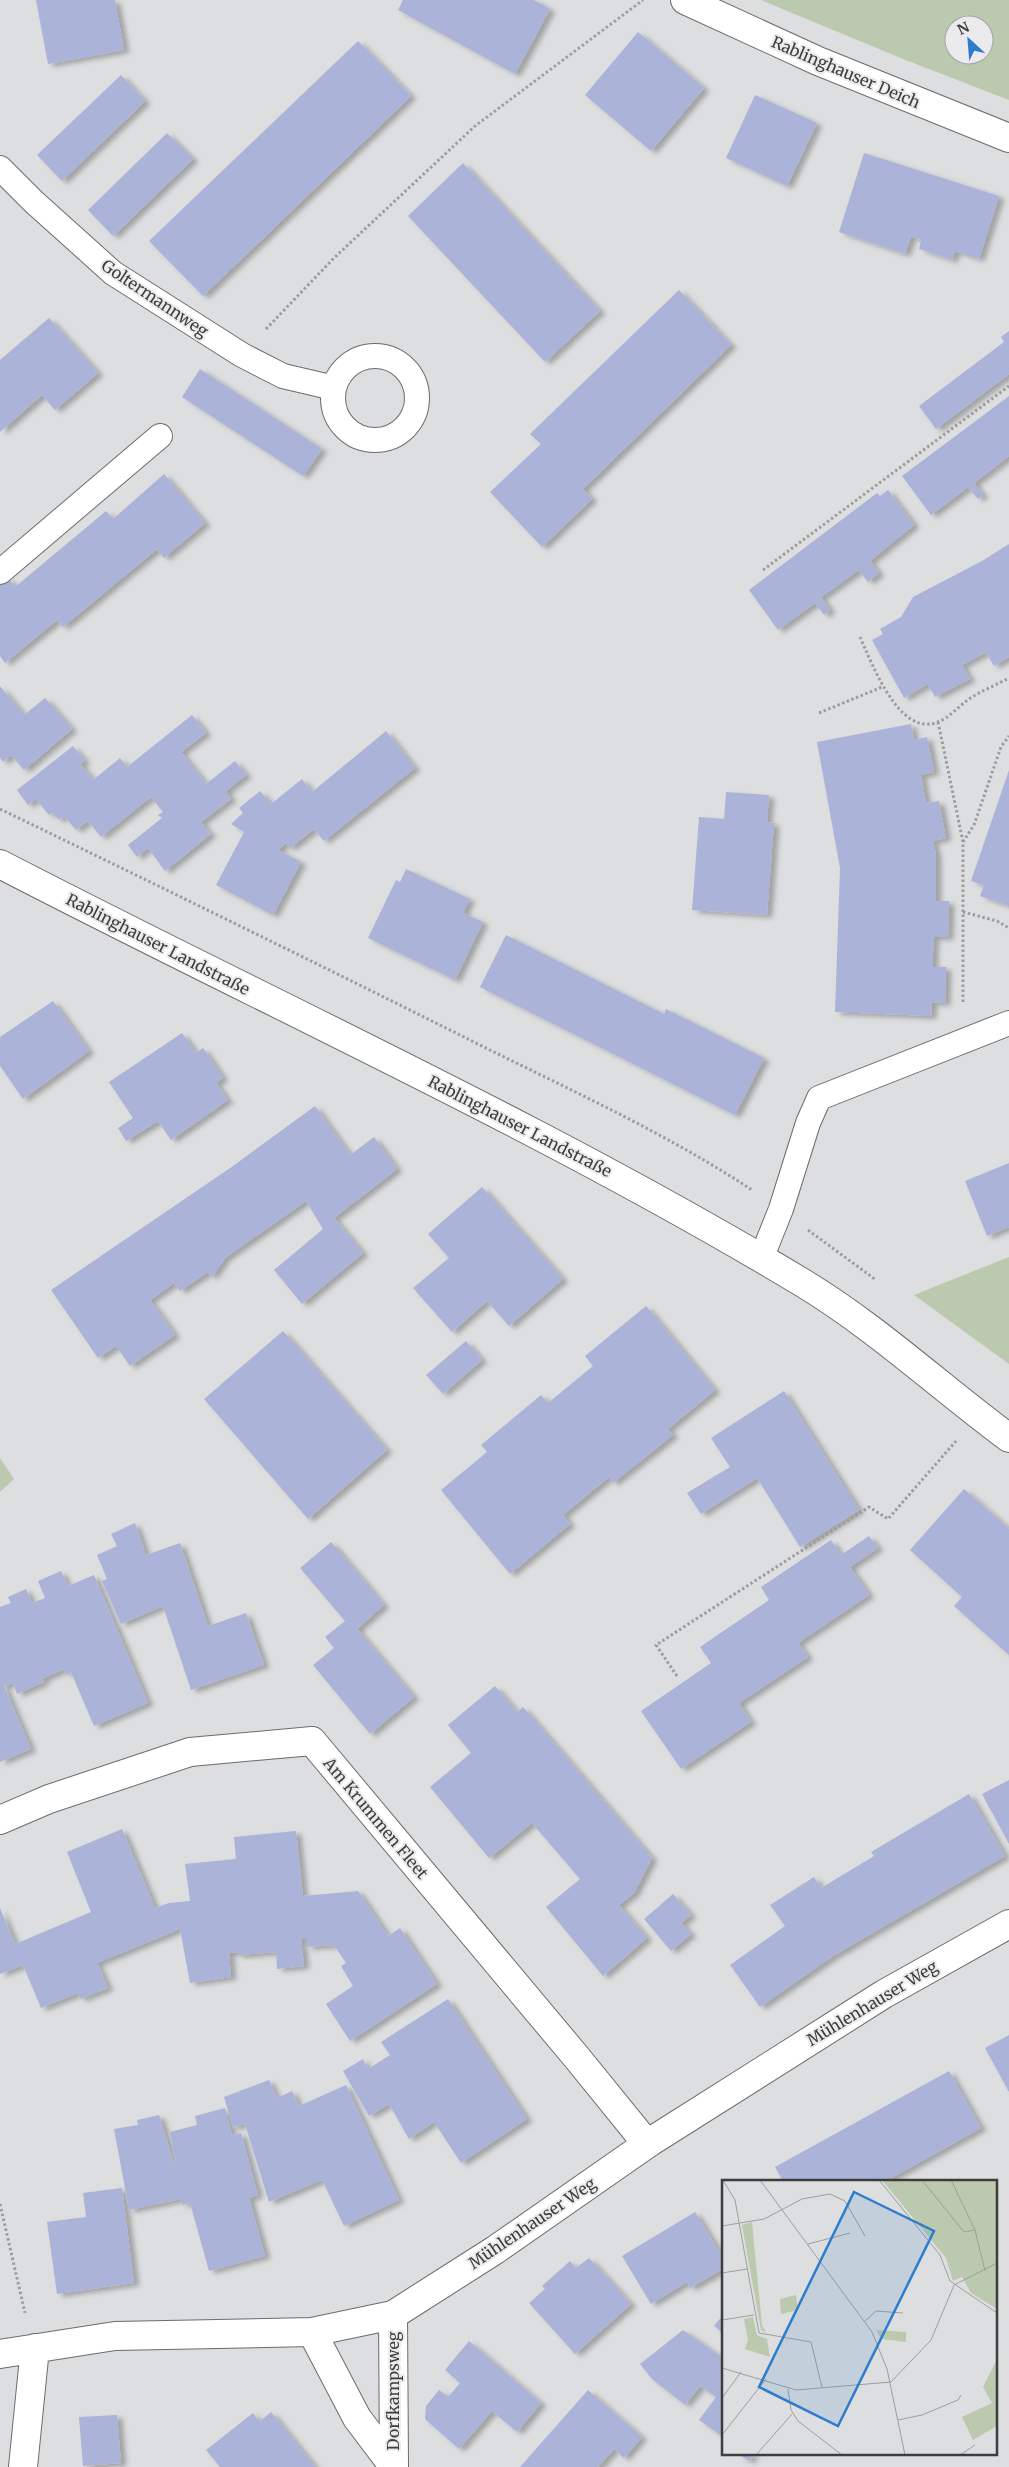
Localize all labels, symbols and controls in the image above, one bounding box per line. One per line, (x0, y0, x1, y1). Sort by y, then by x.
north arrow (944, 15, 994, 65)
text: N (954, 18, 972, 39)
street label: Rablinghauser Deich (769, 32, 924, 113)
street label: Goltermannweg (98, 255, 212, 341)
street label: Rablinghauser Landstraße (63, 889, 253, 999)
street label: Rablinghauser Landstraße (425, 1071, 615, 1181)
street label: Am Krummen Fleet (319, 1753, 433, 1883)
street label: Mühlenhauser Weg (803, 1956, 941, 2050)
street label: Mühlenhauser Weg (465, 2173, 600, 2273)
inset map (722, 2180, 996, 2454)
street label: Dorfkampsweg (383, 2331, 403, 2450)

